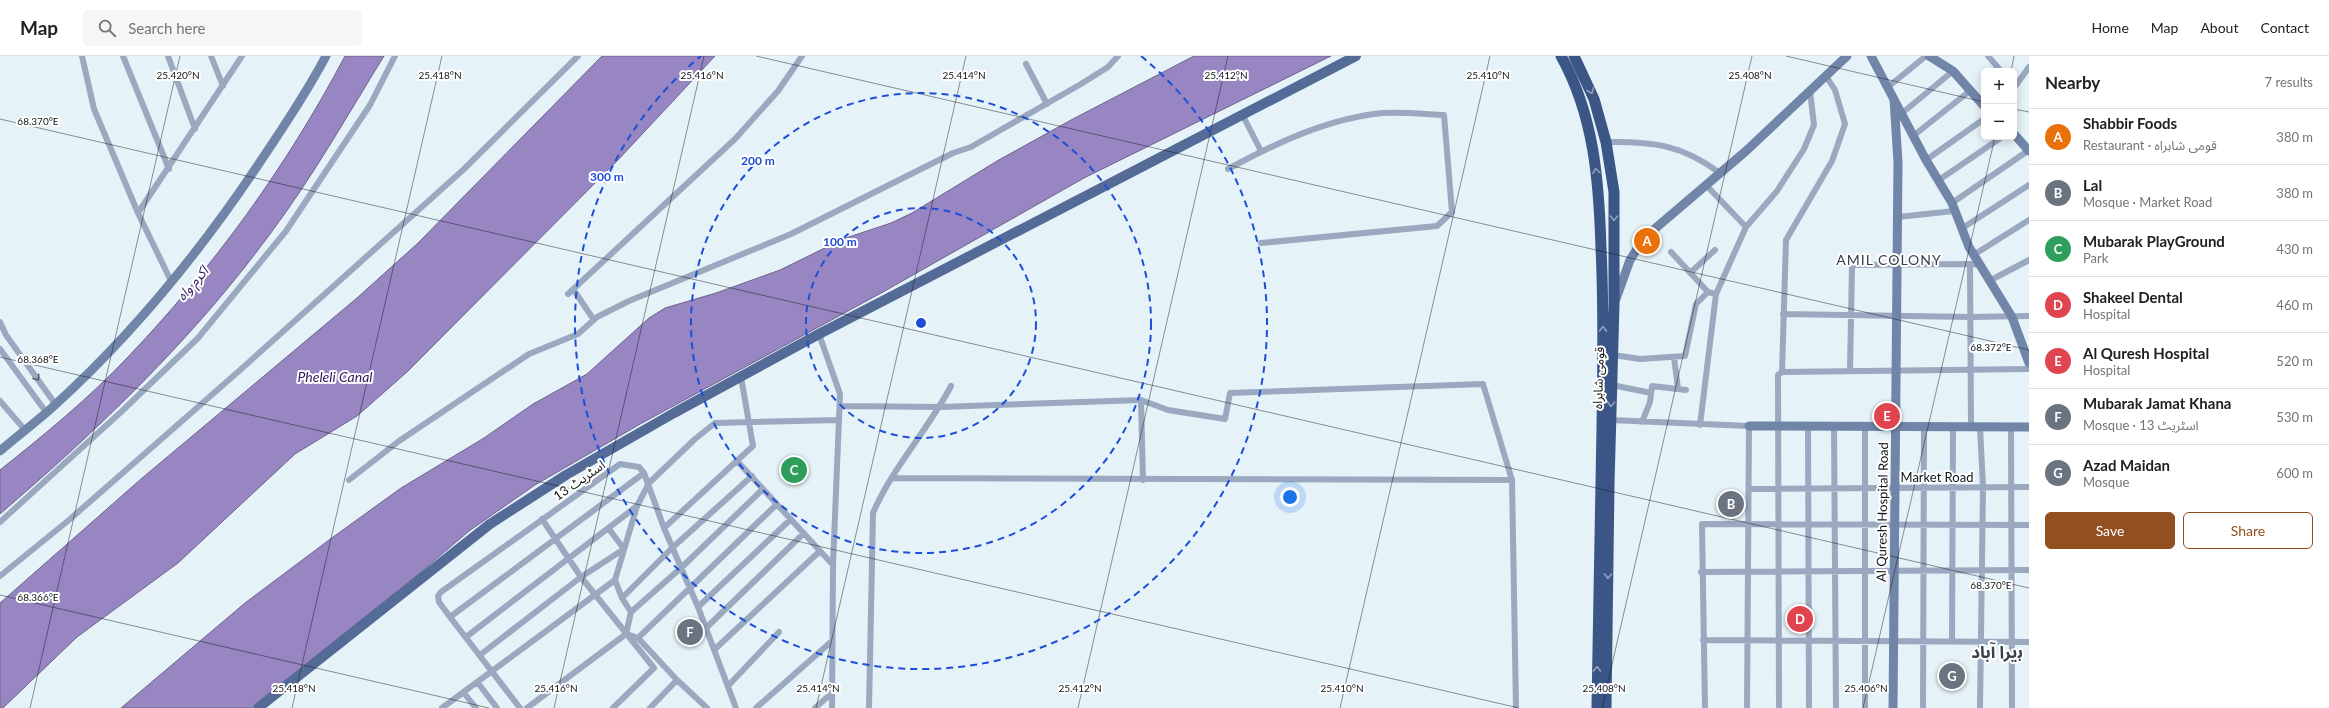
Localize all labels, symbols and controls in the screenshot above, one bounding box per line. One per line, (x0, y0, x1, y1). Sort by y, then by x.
search box (82, 10, 362, 46)
text: Map (20, 16, 58, 39)
icon: search (96, 17, 118, 39)
text: Search here (128, 19, 206, 37)
text: Home (2091, 19, 2129, 36)
text: Map (2151, 19, 2178, 36)
text: About (2200, 19, 2238, 36)
text: Contact (2260, 19, 2309, 36)
map controls (1981, 68, 2017, 140)
button: + (1981, 68, 2017, 104)
text: 25.420°N (156, 69, 200, 81)
text: 25.418°N (418, 69, 462, 81)
text: 25.416°N (680, 69, 724, 81)
text: 25.414°N (942, 69, 986, 81)
text: 25.412°N (1204, 69, 1248, 81)
text: 25.410°N (1466, 69, 1510, 81)
text: 25.408°N (1728, 69, 1772, 81)
text: Nearby (2045, 72, 2100, 93)
text: 7 results (2265, 74, 2313, 90)
one-way arrow (1586, 87, 1594, 95)
button: − (1981, 104, 2017, 140)
text: Shabbir Foods (2083, 114, 2177, 132)
text: 68.370°E (17, 115, 59, 127)
text: A (2053, 129, 2063, 145)
text: 380 m (2276, 129, 2313, 145)
text: Restaurant · قومی شاہراہ (2083, 137, 2217, 153)
text: 200 m (741, 153, 775, 168)
one-way arrow (1592, 168, 1601, 174)
text: 300 m (590, 169, 624, 184)
text: Lal (2083, 176, 2102, 194)
text: B (2054, 185, 2062, 201)
text: 380 m (2276, 185, 2313, 201)
text: Mosque · Market Road (2083, 194, 2212, 210)
one-way arrow (1610, 215, 1618, 221)
pin: A (1634, 226, 1660, 256)
text: Mubarak PlayGround (2083, 232, 2225, 250)
text: 100 m (823, 234, 857, 249)
text: C (2054, 241, 2062, 257)
text: 430 m (2276, 241, 2313, 257)
text: Park (2083, 250, 2108, 266)
district label: AMIL COLONY (1836, 251, 1942, 268)
water label: اکرم واہ (173, 261, 215, 305)
text: Shakeel Dental (2083, 288, 2183, 306)
text: D (2053, 297, 2063, 313)
text: 460 m (2276, 297, 2313, 313)
text: Hospital (2083, 306, 2130, 322)
centre of rings (914, 316, 928, 330)
one-way arrow (1599, 326, 1608, 332)
text: 68.372°E (1970, 341, 2012, 353)
text: Al Quresh Hospital (2083, 344, 2209, 362)
street label: قومی شاہراہ (1589, 346, 1608, 409)
text: 68.368°E (17, 353, 59, 365)
text: E (2054, 353, 2062, 369)
text: 520 m (2276, 353, 2313, 369)
text: Hospital (2083, 362, 2130, 378)
water label: Pheleli Canal (298, 368, 372, 385)
one-way arrow (32, 373, 39, 380)
text: Mubarak Jamat Khana (2083, 394, 2231, 412)
one-way arrow (1607, 401, 1615, 407)
pin: E (1874, 401, 1900, 431)
text: F (2054, 409, 2062, 425)
text: 530 m (2276, 409, 2313, 425)
text: Mosque · اسٹریٹ 13 (2083, 417, 2199, 433)
street label: Al Quresh Hospital Road (1873, 442, 1891, 582)
pin: C (781, 455, 807, 485)
street label: اسٹریٹ 13 (550, 456, 608, 504)
text: Azad Maidan (2083, 456, 2170, 474)
text: G (2053, 465, 2063, 481)
text: 600 m (2276, 465, 2313, 481)
street label: Market Road (1901, 469, 1973, 485)
text: Mosque (2083, 474, 2129, 490)
your location (1280, 487, 1300, 507)
pin: B (1718, 489, 1744, 519)
button: Save (2045, 512, 2175, 549)
button: Share (2183, 512, 2313, 549)
one-way arrow (1604, 573, 1612, 579)
text: 68.370°E (1970, 579, 2012, 591)
text: 68.366°E (17, 591, 59, 603)
pin: D (1787, 604, 1813, 634)
pin: F (677, 617, 703, 647)
district label: ﮨیرا آباد (1971, 641, 2023, 662)
pin: G (1939, 661, 1965, 691)
one-way arrow (1593, 666, 1602, 672)
text: 25.418°N (272, 682, 316, 694)
text: 25.416°N (534, 682, 578, 694)
text: 25.414°N (796, 682, 840, 694)
text: 25.412°N (1058, 682, 1102, 694)
text: 25.410°N (1320, 682, 1364, 694)
text: 25.408°N (1582, 682, 1626, 694)
text: 25.406°N (1844, 682, 1888, 694)

